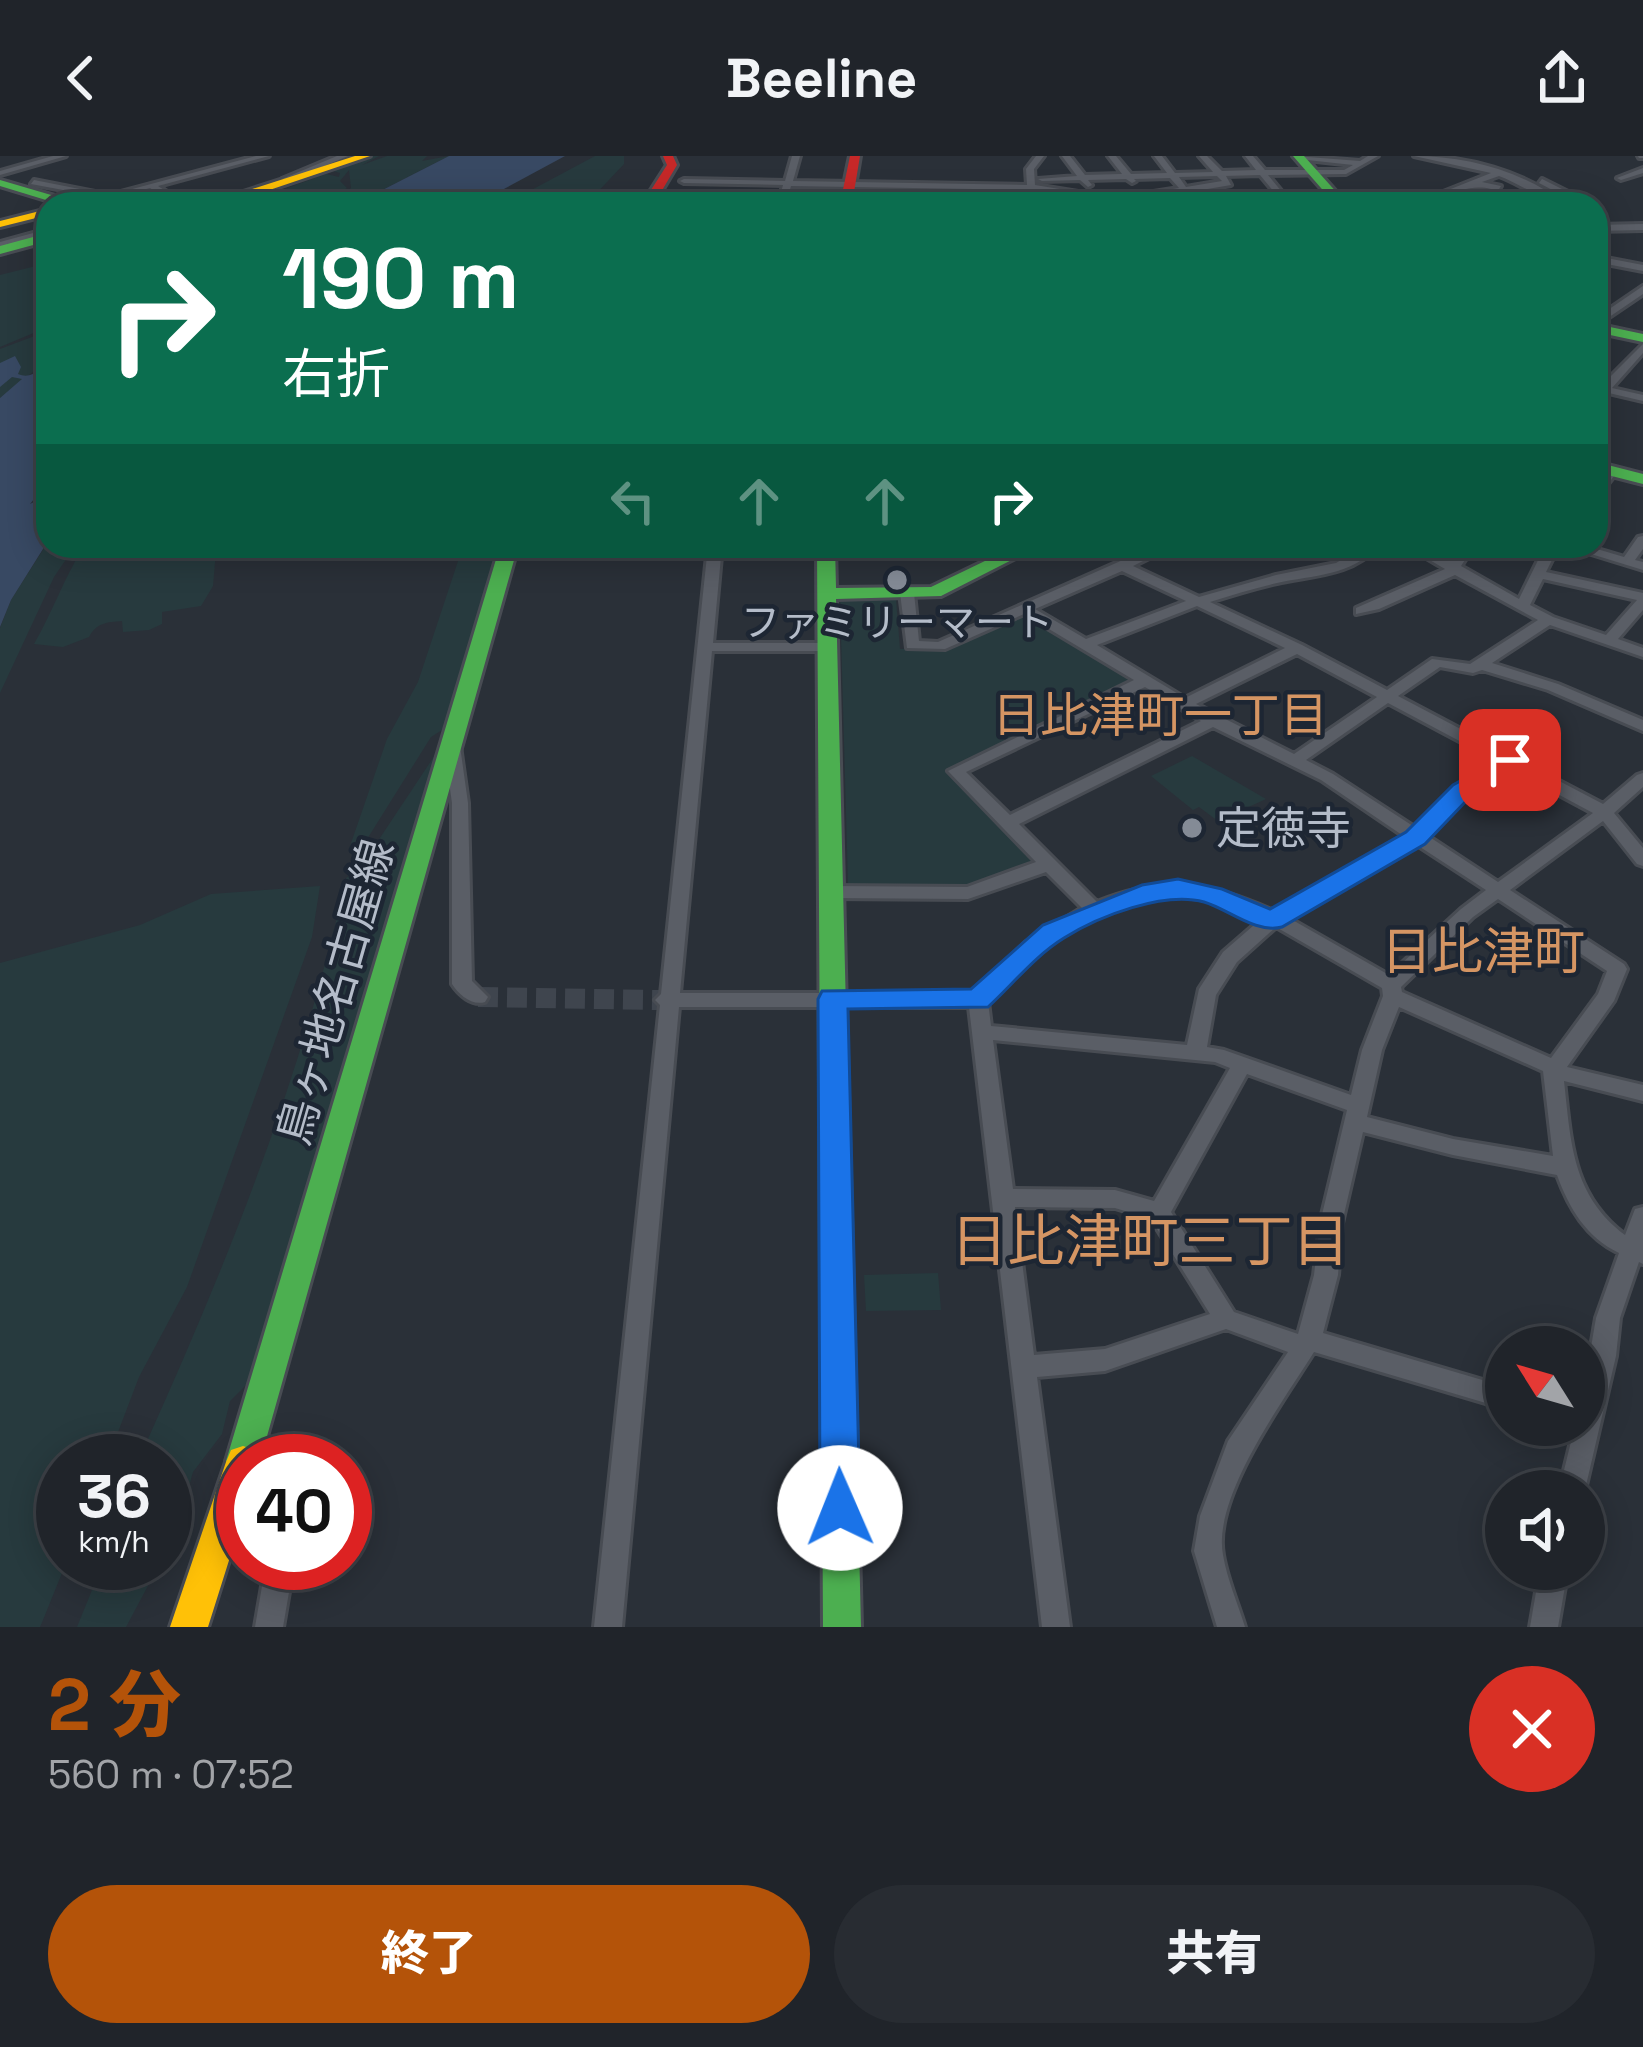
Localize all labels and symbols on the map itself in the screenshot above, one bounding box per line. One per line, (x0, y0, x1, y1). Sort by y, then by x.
marker: ファミリーマート (884, 567, 910, 593)
place label: ファミリーマート (741, 598, 1053, 647)
district label: 日比津町一丁目 (992, 685, 1328, 746)
pin (1459, 709, 1561, 811)
place label: 定徳寺 (1216, 800, 1351, 857)
marker: 定徳寺 (1179, 815, 1205, 841)
street label: 鳥ヶ地名古屋線 (265, 833, 406, 1151)
district label: 日比津町 (1381, 919, 1585, 984)
district label: 日比津町三丁目 (951, 1205, 1350, 1278)
north arrow (1485, 1326, 1605, 1446)
speed limit sign: 40 (216, 1434, 372, 1590)
position arrow (777, 1445, 903, 1571)

